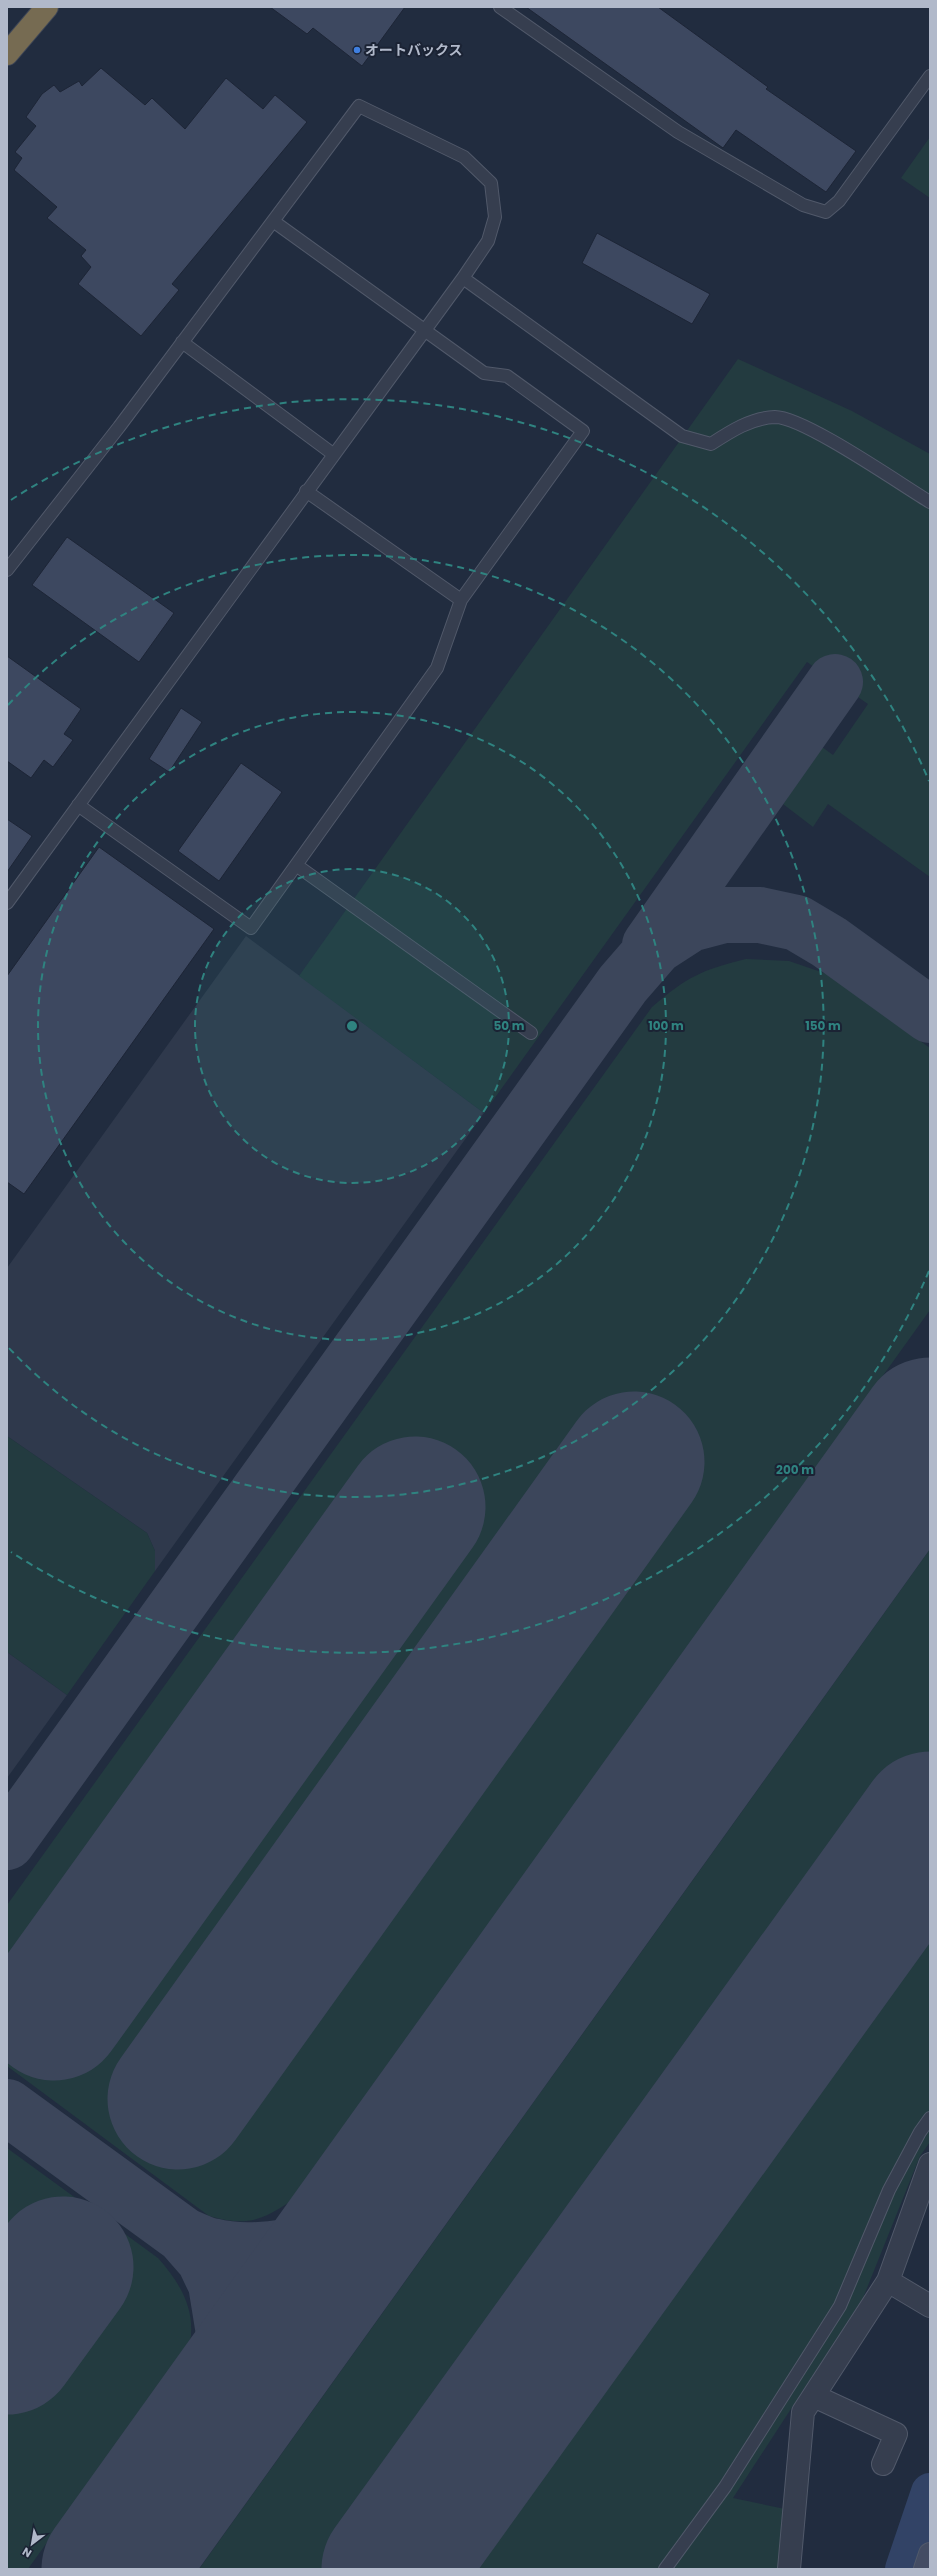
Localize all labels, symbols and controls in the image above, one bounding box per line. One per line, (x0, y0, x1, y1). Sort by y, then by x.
place label: オートバックス (365, 40, 463, 60)
marker: オートバックス (352, 45, 362, 55)
text: 50 m (494, 1017, 525, 1034)
text: 100 m (648, 1017, 684, 1034)
text: 150 m (805, 1017, 841, 1034)
centre of rings (345, 1019, 359, 1033)
text: 200 m (776, 1461, 814, 1478)
north arrow (12, 2524, 52, 2564)
text: N (19, 2544, 35, 2562)

